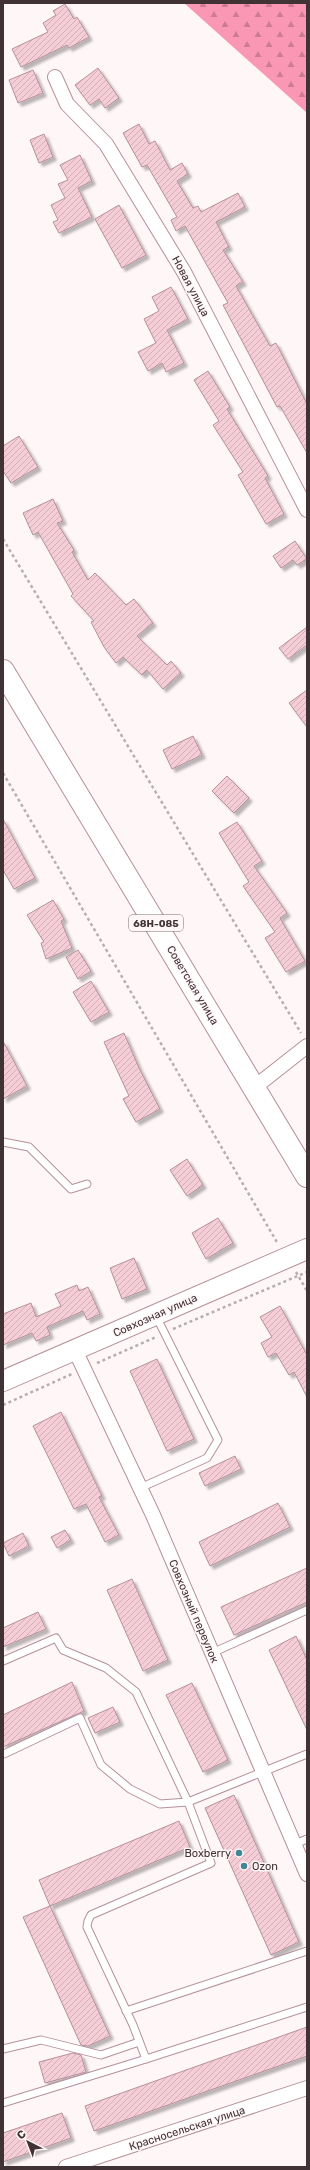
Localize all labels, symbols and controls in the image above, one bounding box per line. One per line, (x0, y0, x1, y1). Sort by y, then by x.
street label: Новая улица (169, 254, 212, 319)
road number: 68Н-085 (129, 915, 183, 931)
street label: Советская улица (164, 943, 221, 1027)
street label: Совхозная улица (111, 1291, 199, 1340)
street label: Совхозный переулок (166, 1558, 221, 1665)
place label: Boxberry (184, 1847, 231, 1860)
marker: Boxberry (234, 1848, 244, 1858)
place label: Ozon (252, 1860, 278, 1873)
marker: Ozon (239, 1861, 249, 1871)
street label: Красносельская улица (128, 2104, 247, 2153)
north arrow (8, 2122, 48, 2162)
text: С (14, 2127, 29, 2142)

